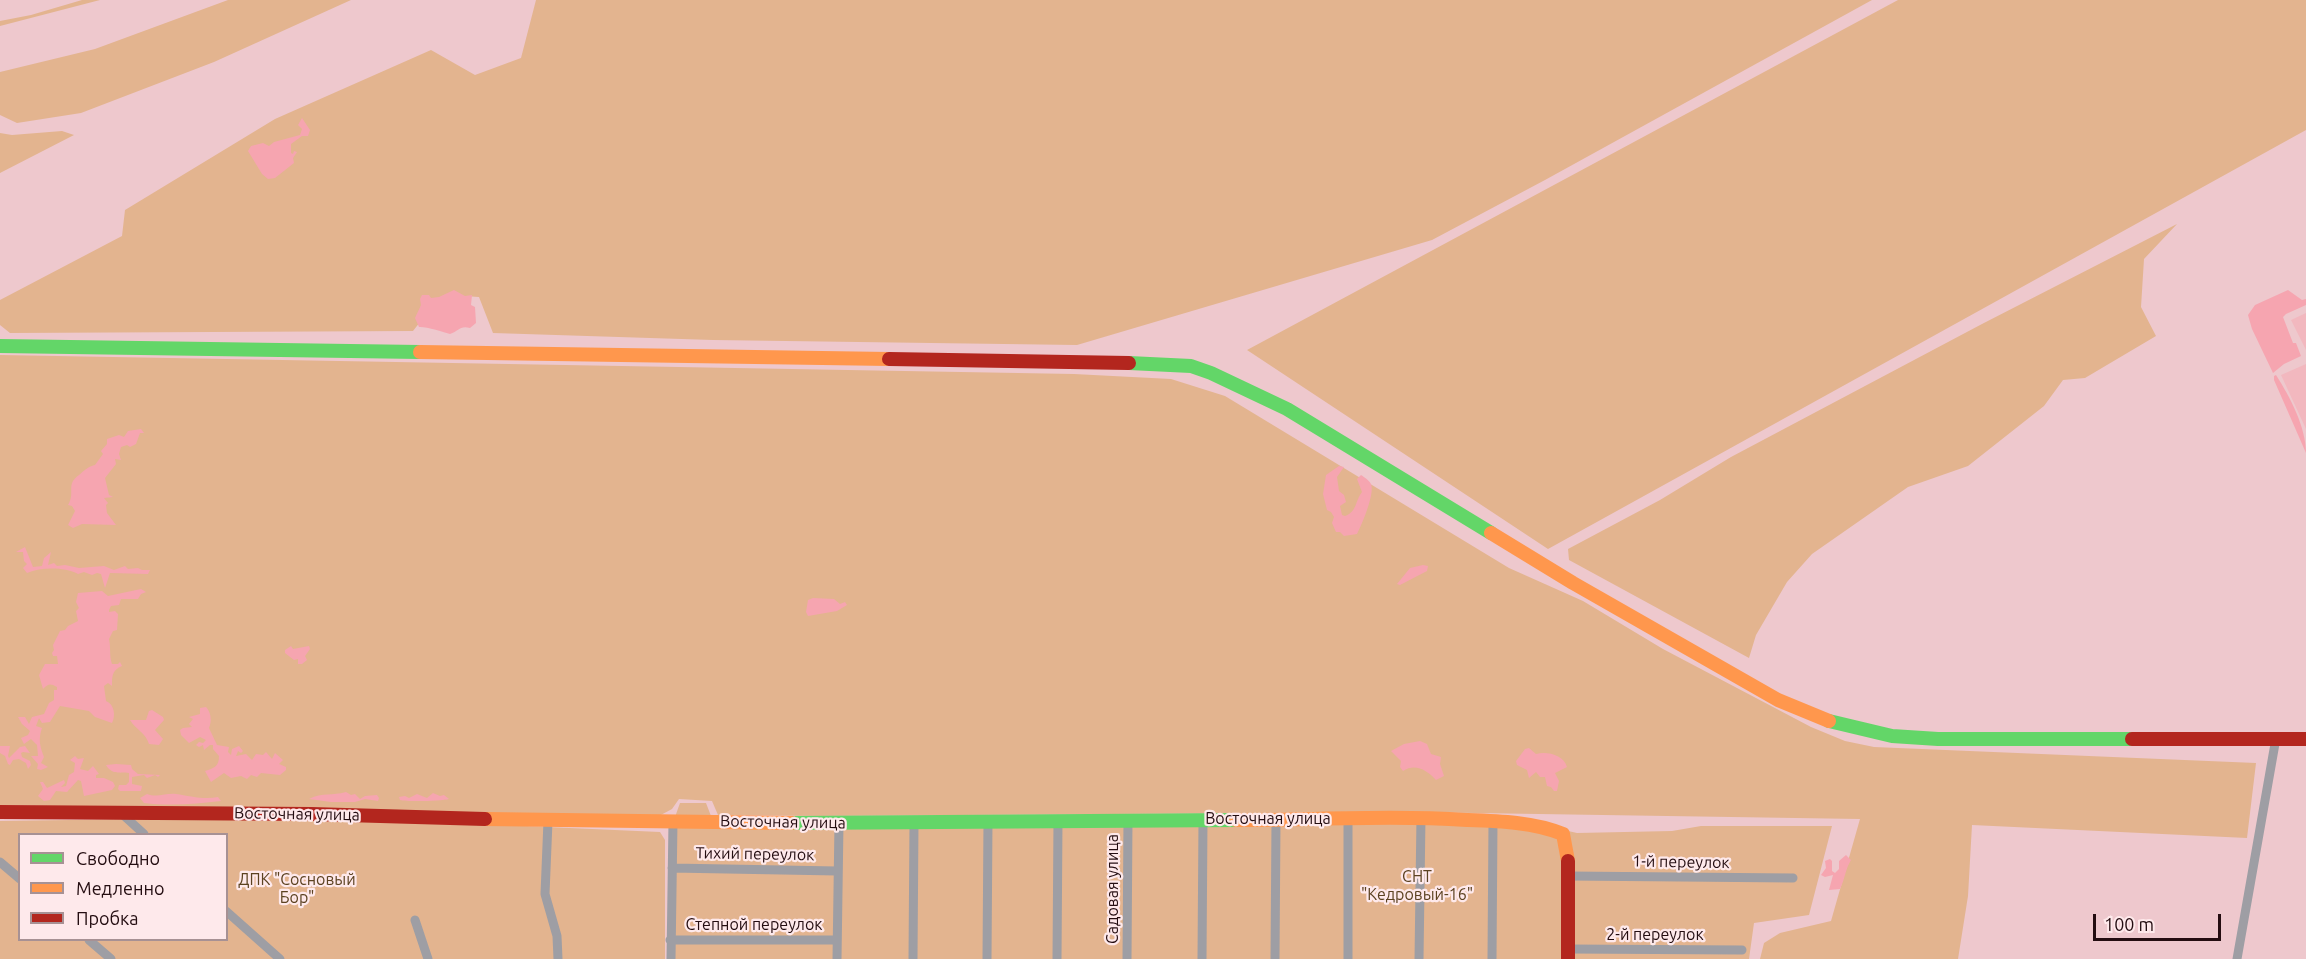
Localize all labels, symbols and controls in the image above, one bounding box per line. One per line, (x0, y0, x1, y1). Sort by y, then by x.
street label: Восточная улица (234, 803, 360, 825)
street label: Восточная улица (1205, 809, 1331, 829)
street label: Восточная улица (720, 811, 846, 833)
legend (18, 833, 228, 941)
street label: Садовая улица (1103, 834, 1123, 944)
street label: Тихий переулок (695, 843, 815, 865)
text: Свободно (76, 848, 160, 868)
street label: 1-й переулок (1632, 852, 1730, 872)
park label: СНТ "Кедровый-16" (1361, 867, 1473, 905)
park label: ДПК "Сосновый Бор" (238, 870, 356, 908)
text: Медленно (76, 878, 165, 898)
scale bar (2096, 902, 2224, 940)
text: Пробка (76, 908, 139, 928)
text: 100 m (2104, 914, 2154, 934)
street label: Степной переулок (685, 915, 823, 935)
street label: 2-й переулок (1606, 925, 1704, 945)

